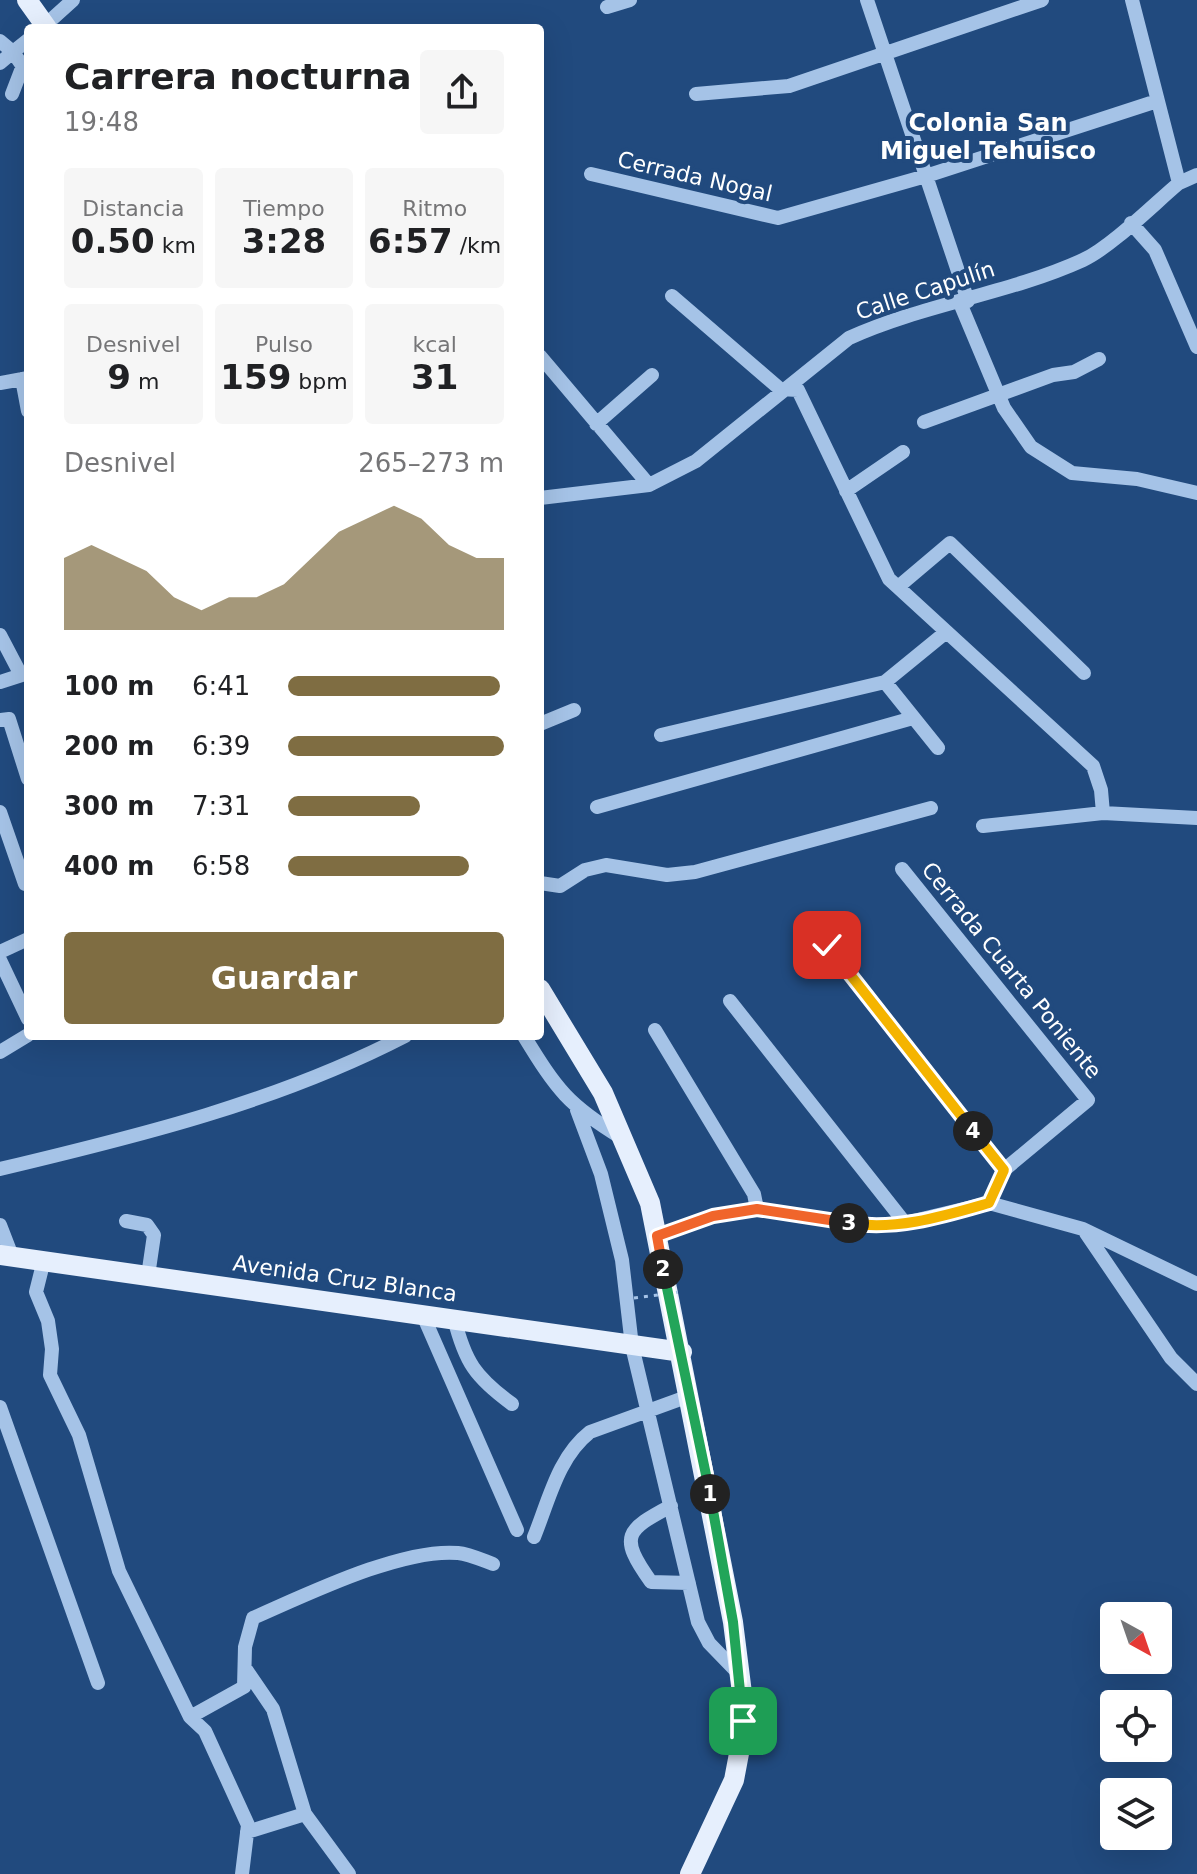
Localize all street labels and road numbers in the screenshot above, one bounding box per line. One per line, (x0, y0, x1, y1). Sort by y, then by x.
street label: Cerrada Nogal (615, 147, 775, 206)
street label: Calle Capulín (853, 256, 998, 325)
street label: Cerrada Cuarta Poniente (917, 857, 1107, 1084)
street label: Avenida Cruz Blanca (231, 1250, 459, 1307)

